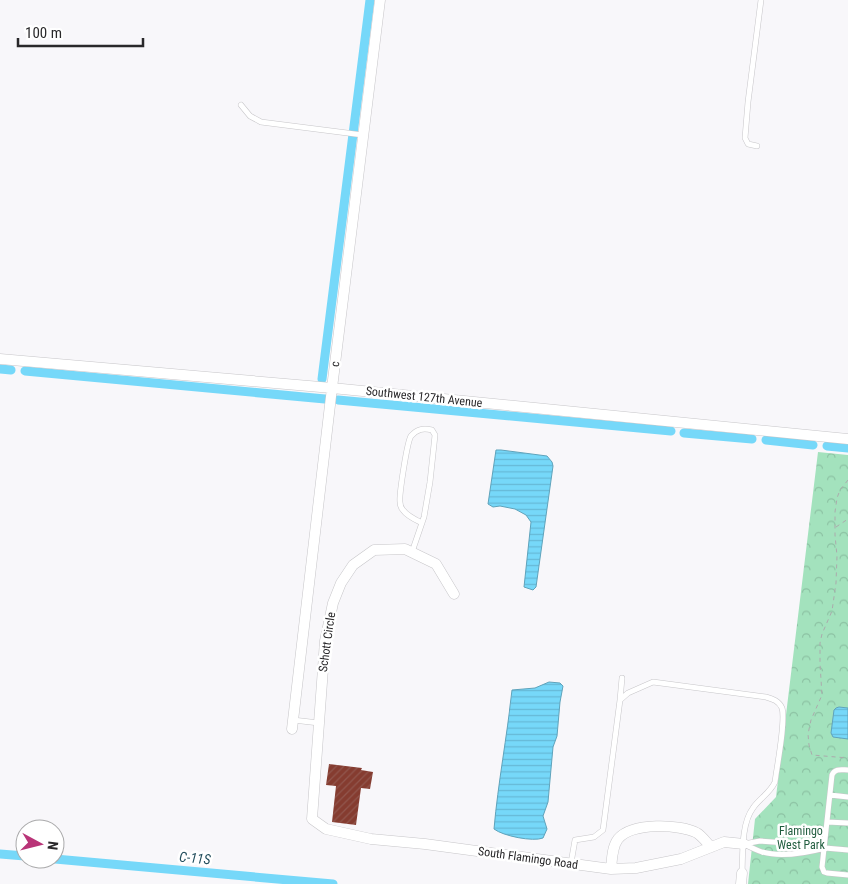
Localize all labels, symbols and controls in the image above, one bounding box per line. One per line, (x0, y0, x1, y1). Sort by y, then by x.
scale bar (18, 15, 142, 47)
text: 100 m (25, 24, 62, 42)
street label: c (328, 360, 342, 368)
street label: Southwest 127th Avenue (365, 384, 483, 410)
street label: Schott Circle (316, 611, 338, 673)
north arrow (15, 819, 65, 869)
park label: Flamingo West Park (777, 824, 825, 852)
text: N (44, 840, 61, 851)
street label: South Flamingo Road (477, 844, 579, 872)
water label: C-11S (179, 849, 212, 867)

